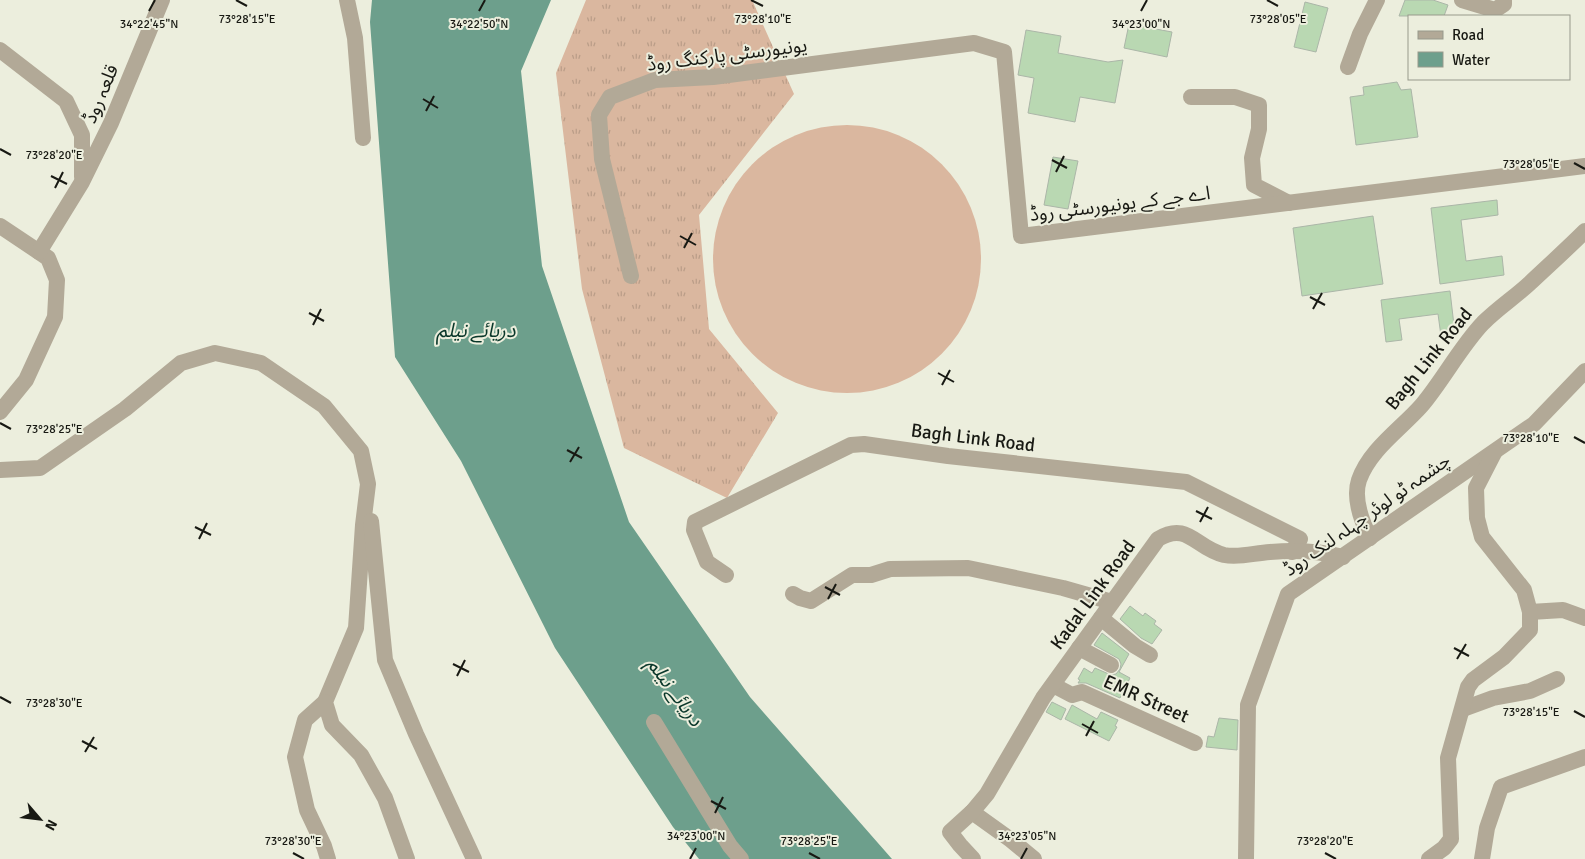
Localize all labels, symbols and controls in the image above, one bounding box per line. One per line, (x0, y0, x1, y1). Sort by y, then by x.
text: 73°28'15"E (218, 12, 276, 27)
text: 73°28'10"E (734, 12, 792, 27)
text: 73°28'05"E (1249, 12, 1307, 27)
legend (1408, 15, 1570, 80)
text: 34°22'45"N (120, 17, 178, 32)
text: 34°22'50"N (450, 17, 508, 32)
text: 34°23'00"N (1112, 17, 1170, 32)
text: Road (1452, 26, 1484, 44)
street label: یونیورسٹی پارکنگ روڈ (645, 33, 809, 77)
text: Water (1452, 51, 1490, 69)
street label: قلعہ روڈ (78, 61, 124, 127)
text: 73°28'20"E (25, 148, 83, 163)
text: 73°28'05"E (1502, 157, 1560, 172)
street label: اے جے کے یونیورسٹی روڈ (1028, 181, 1212, 227)
street label: Bagh Link Road (1380, 303, 1478, 415)
water label: دریائے نیلم (436, 318, 516, 345)
street label: Bagh Link Road (909, 418, 1037, 458)
text: 73°28'25"E (25, 422, 83, 437)
text: 73°28'10"E (1502, 431, 1560, 446)
street label: چشمہ ٹو لوئر چہلہ لنک روڈ (1279, 448, 1455, 582)
street label: Kadal Link Road (1045, 535, 1141, 655)
water label: دریائے نیلم (639, 652, 709, 733)
street label: EMR Street (1099, 669, 1193, 729)
text: 73°28'30"E (25, 696, 83, 711)
text: 73°28'15"E (1502, 705, 1560, 720)
north arrow (15, 794, 65, 844)
text: N (41, 817, 61, 833)
text: 34°23'00"N (667, 829, 725, 844)
text: 34°23'05"N (998, 829, 1056, 844)
text: 73°28'30"E (264, 834, 322, 849)
text: 73°28'25"E (780, 834, 838, 849)
text: 73°28'20"E (1296, 834, 1354, 849)

